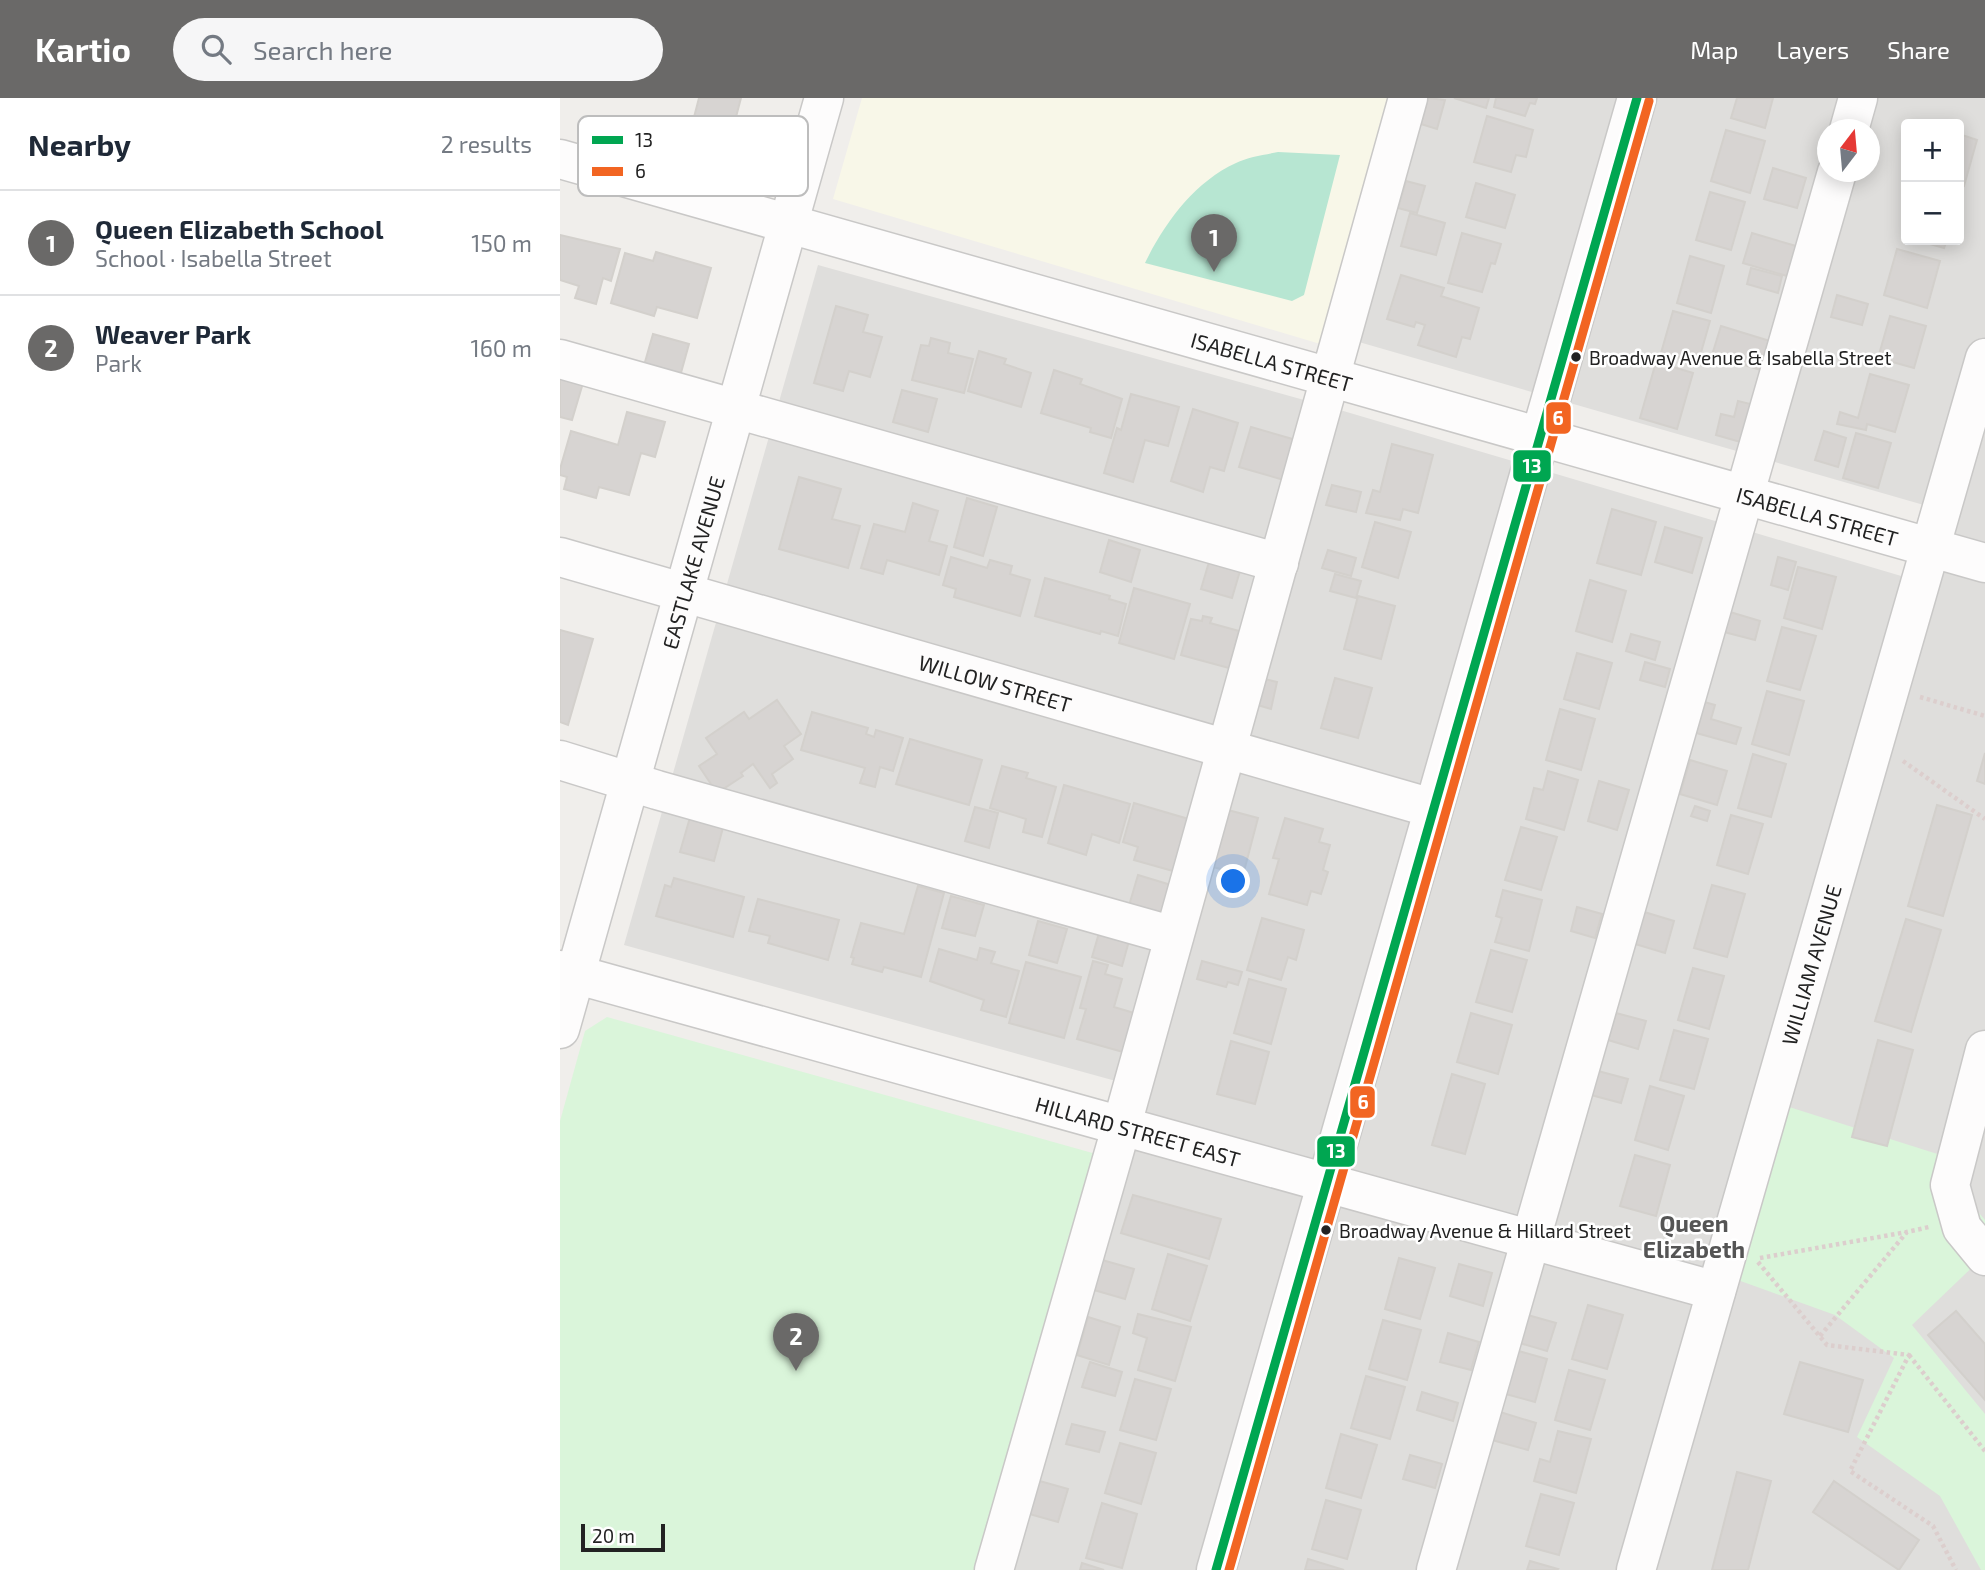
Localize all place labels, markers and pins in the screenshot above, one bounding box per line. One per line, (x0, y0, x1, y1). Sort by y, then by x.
pin: 1 (1191, 214, 1237, 272)
place label: Broadway Avenue & Isabella Street (1589, 346, 1891, 369)
marker: Broadway Avenue & Isabella Street (1569, 350, 1583, 364)
place label: Broadway Avenue & Hillard Street (1339, 1219, 1631, 1242)
marker: Broadway Avenue & Hillard Street (1319, 1223, 1333, 1237)
pin: 2 (773, 1313, 819, 1371)

